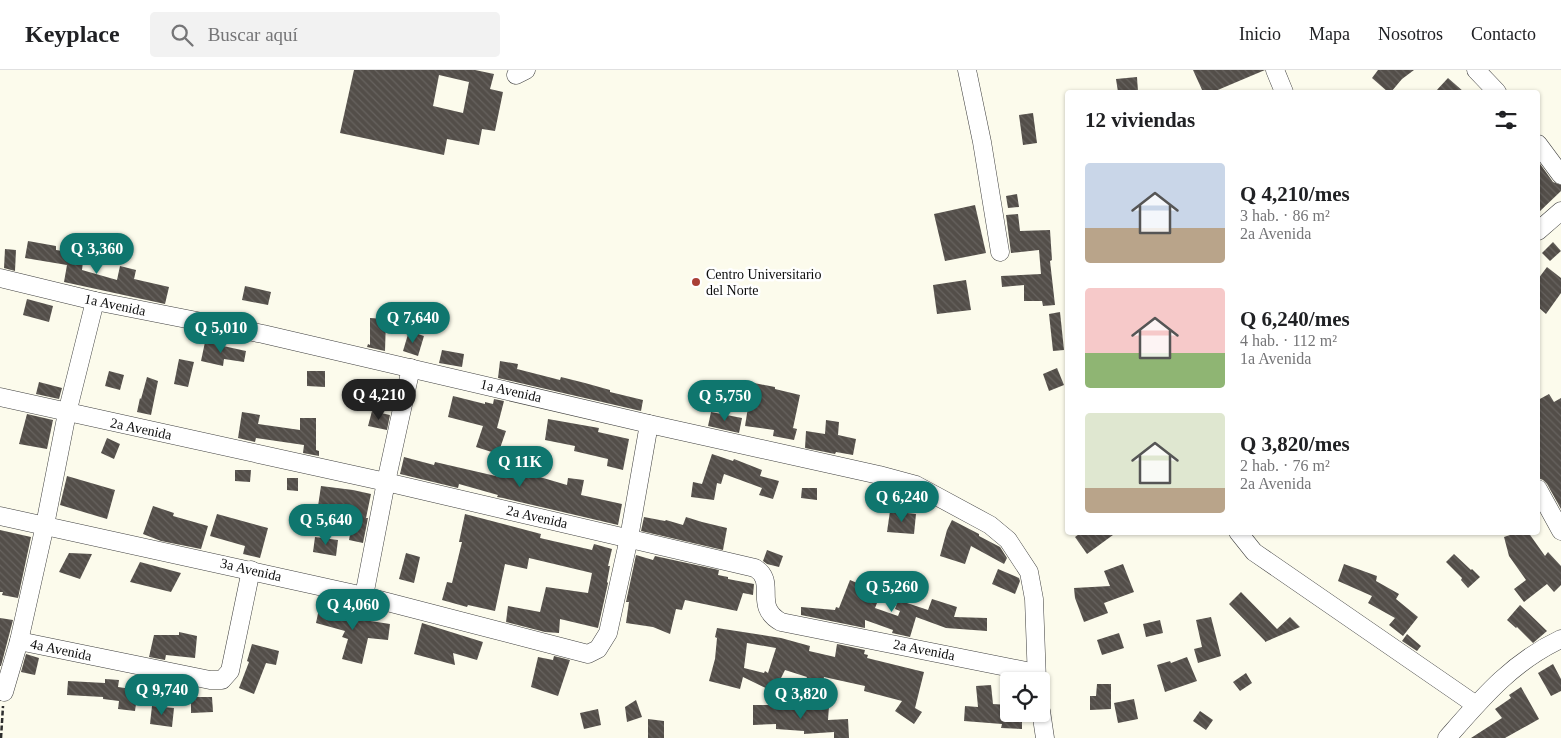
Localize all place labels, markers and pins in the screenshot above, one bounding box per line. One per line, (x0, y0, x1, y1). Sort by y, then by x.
pin: Q 3,360 (51, 232, 143, 275)
place label: Centro Universitario del Norte (706, 267, 821, 298)
marker: Centro Universitario del Norte (690, 276, 702, 288)
pin: Q 7,640 (367, 302, 459, 344)
pin: Q 5,010 (175, 312, 267, 354)
pin: Q 4,210 (333, 378, 425, 421)
pin: Q 5,750 (679, 380, 771, 422)
pin: Q 11K (485, 446, 555, 488)
pin: Q 6,240 (856, 480, 948, 523)
pin: Q 5,640 (280, 504, 372, 546)
pin: Q 5,260 (846, 570, 938, 613)
pin: Q 4,060 (307, 588, 399, 631)
pin: Q 9,740 (116, 674, 208, 716)
pin: Q 3,820 (755, 678, 847, 720)

